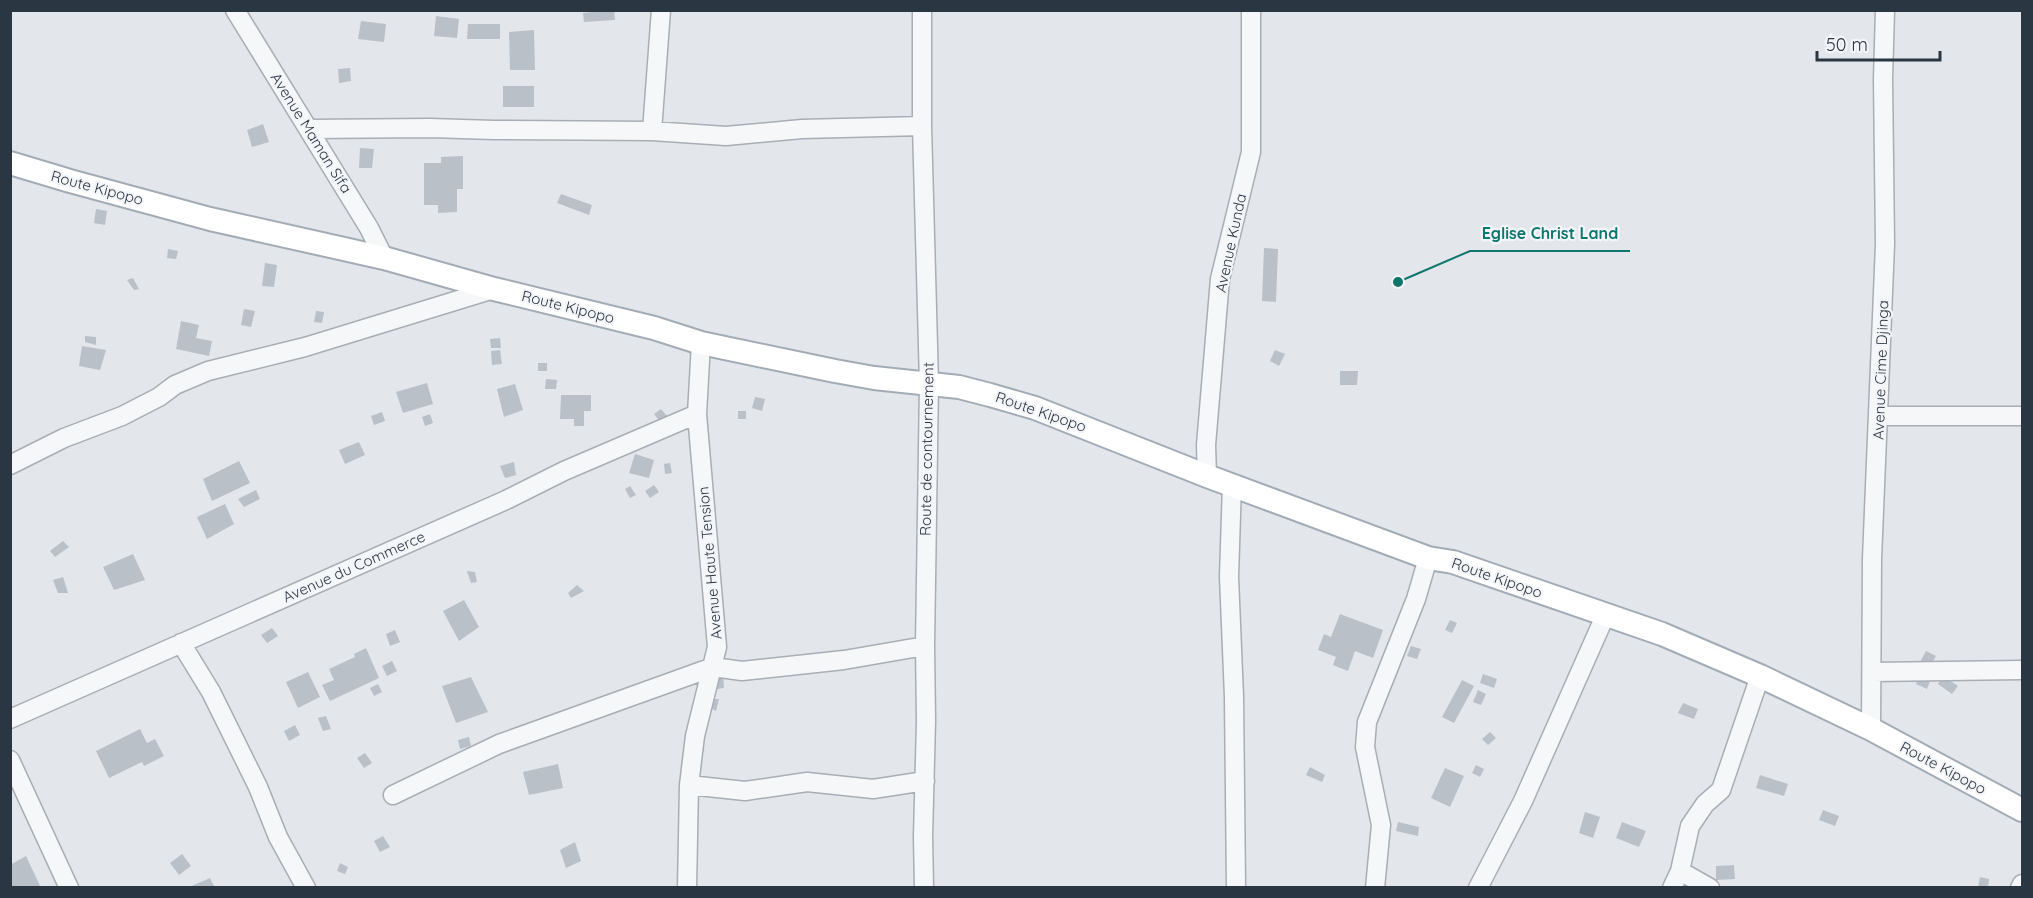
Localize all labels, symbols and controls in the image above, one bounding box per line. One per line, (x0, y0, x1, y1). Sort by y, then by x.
scale bar (1817, 24, 1940, 62)
text: 50 m (1826, 33, 1868, 56)
street label: Avenue Maman Sifa (267, 69, 356, 197)
street label: Route Kipopo (49, 166, 145, 209)
street label: Avenue Kunda (1211, 192, 1250, 294)
callout: Eglise Christ Land (1470, 217, 1630, 251)
text: Eglise Christ Land (1482, 223, 1618, 243)
street label: Route Kipopo (520, 286, 616, 327)
street label: Avenue Cime Djinga (1869, 300, 1892, 440)
street label: Route de contournement (915, 362, 938, 536)
street label: Route Kipopo (993, 387, 1089, 436)
street label: Avenue Haute Tension (693, 486, 726, 640)
street label: Avenue du Commerce (280, 527, 428, 606)
street label: Route Kipopo (1449, 553, 1545, 602)
street label: Route Kipopo (1897, 737, 1990, 798)

